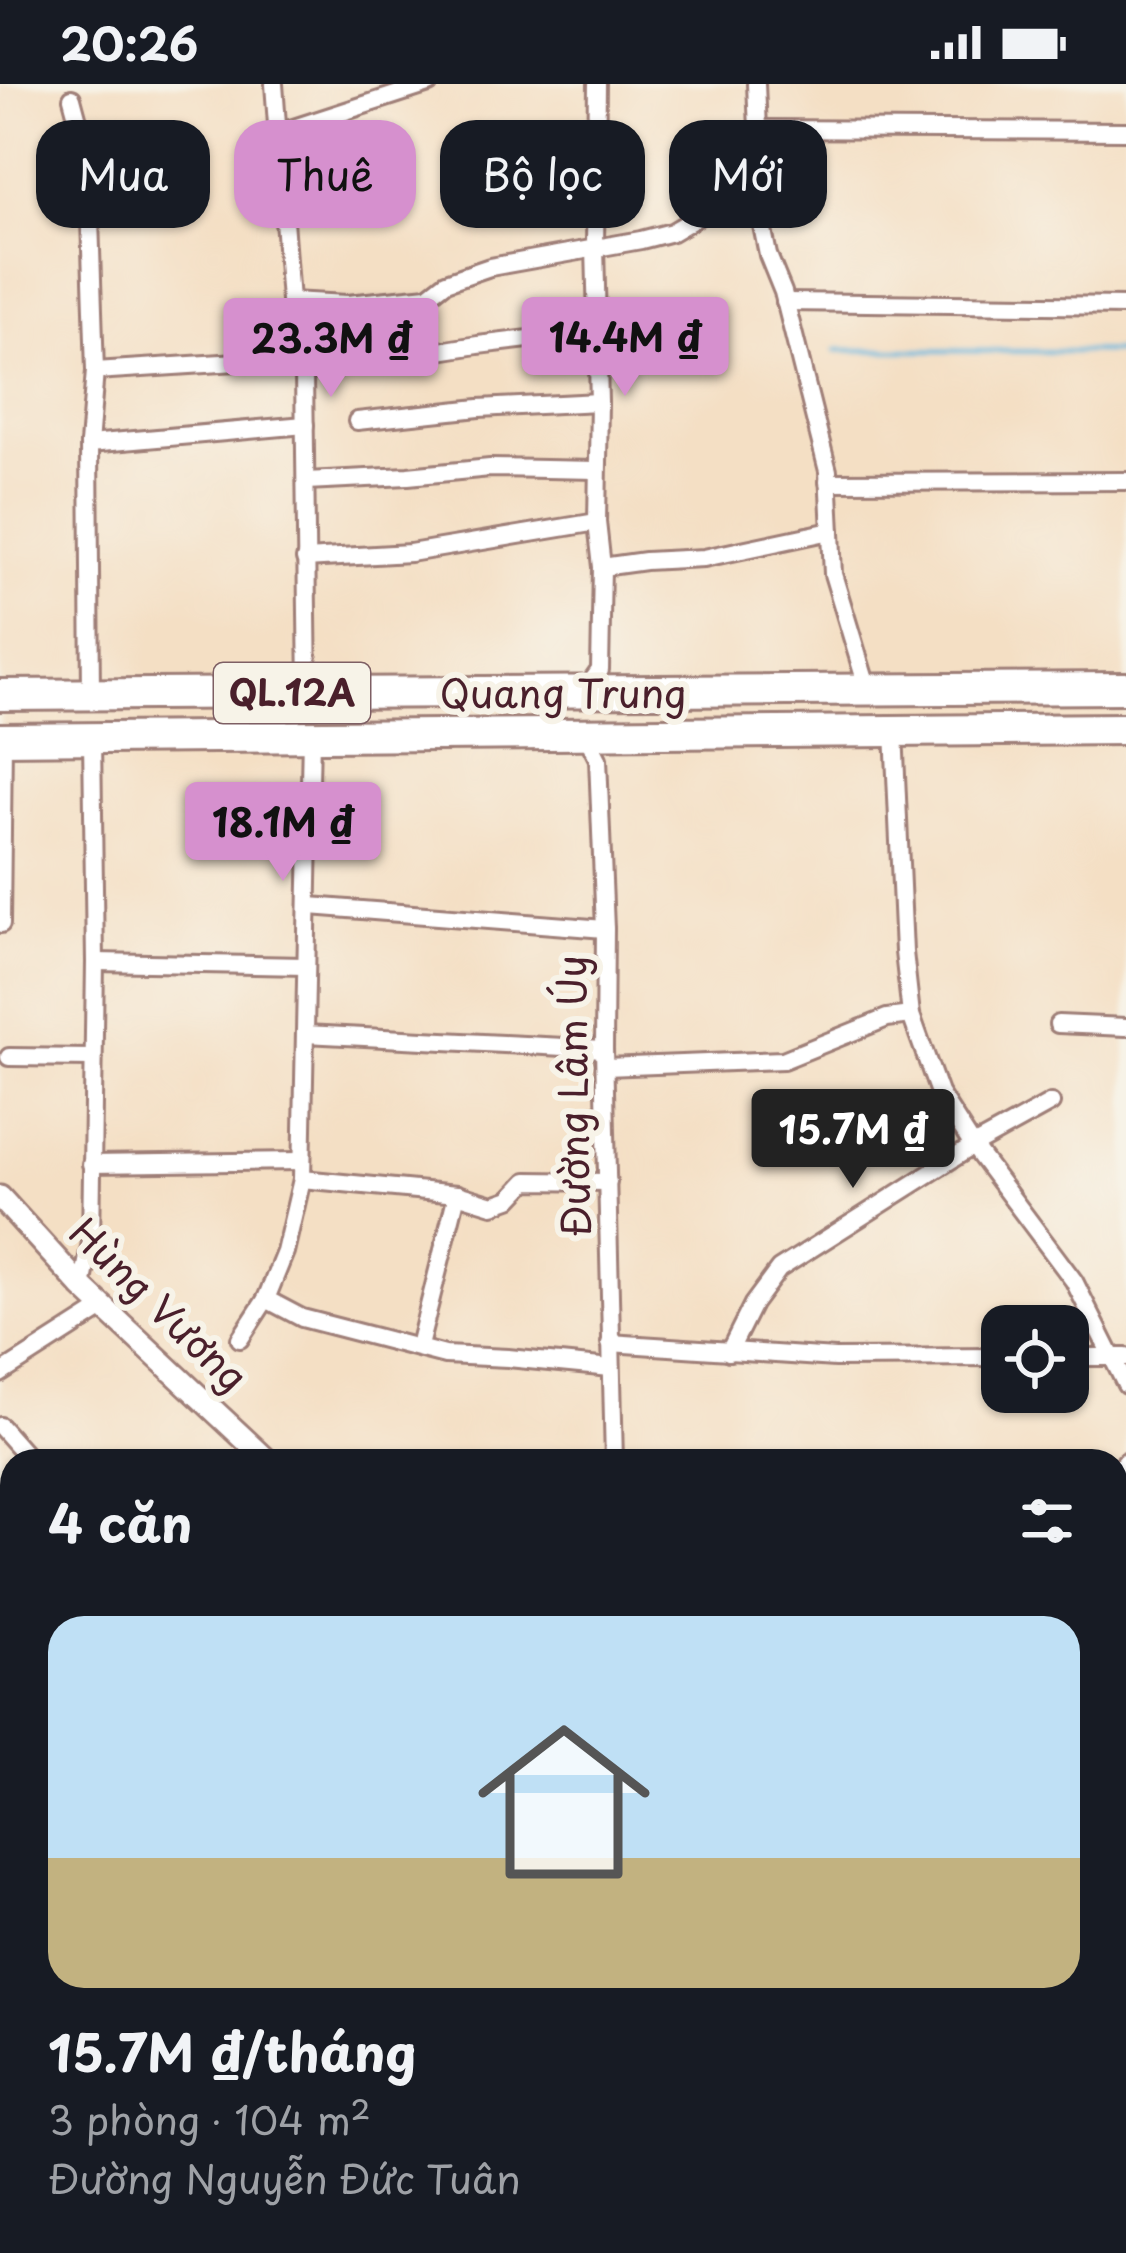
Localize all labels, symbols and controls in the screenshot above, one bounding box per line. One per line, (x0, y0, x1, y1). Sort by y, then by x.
text: 20:26 (60, 8, 198, 76)
chip: Mua (36, 120, 210, 228)
chip: Thuê (234, 120, 416, 228)
chip: Bộ lọc (440, 120, 645, 228)
chip: Mới (669, 120, 827, 228)
pin: 14.4M ₫ (514, 297, 736, 399)
pin: 23.3M ₫ (220, 298, 442, 400)
text: 14.4M ₫ (549, 306, 701, 365)
text: 23.3M ₫ (250, 307, 412, 366)
street label: Quang Trung (439, 662, 687, 721)
road number: QL.12A (214, 663, 370, 723)
pin: 18.1M ₫ (172, 782, 394, 884)
text: 18.1M ₫ (212, 791, 354, 850)
street label: Đường Lâm Úy (540, 955, 603, 1237)
pin: 15.7M ₫ (742, 1089, 964, 1191)
text: 15.7M ₫ (779, 1098, 927, 1157)
street label: Hùng Vương (57, 1203, 262, 1404)
map controls (981, 1305, 1089, 1413)
button: locate (981, 1305, 1089, 1413)
text: 4 căn (48, 1483, 192, 1560)
icon: filters (1014, 1488, 1080, 1554)
icon: home (456, 1694, 672, 1910)
text: 15.7M ₫/tháng (48, 2012, 416, 2089)
text: 3 phòng · 104 m² (48, 2089, 371, 2148)
text: Đường Nguyễn Đức Tuân (48, 2148, 521, 2207)

